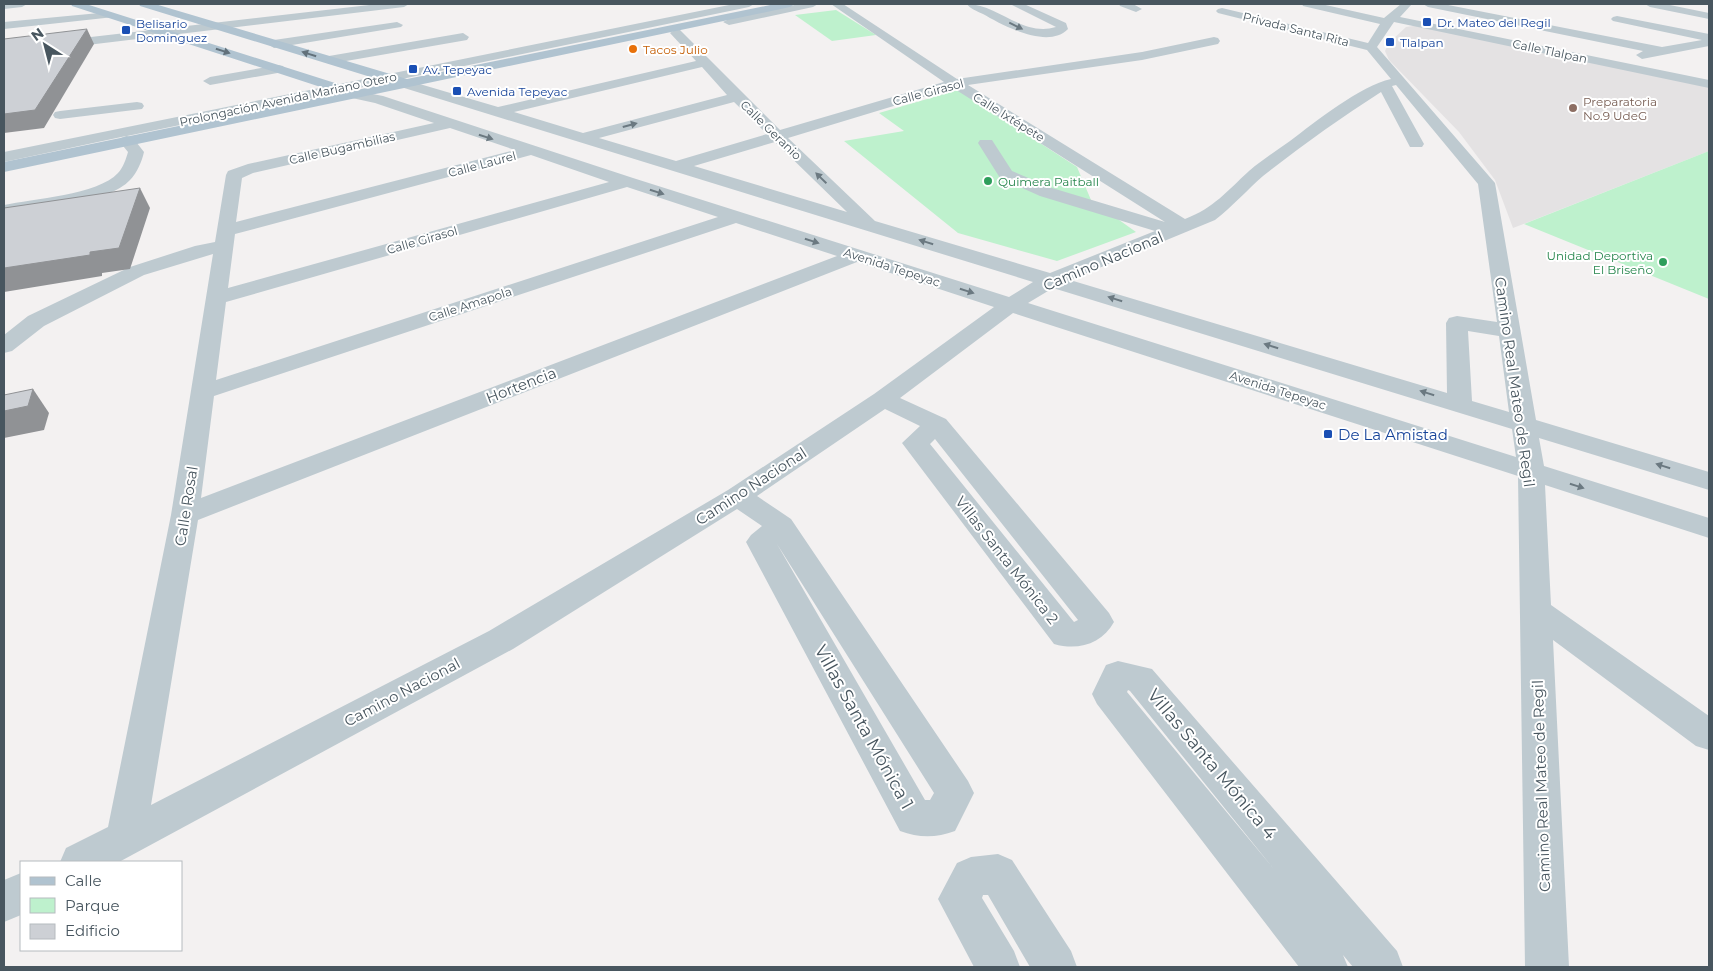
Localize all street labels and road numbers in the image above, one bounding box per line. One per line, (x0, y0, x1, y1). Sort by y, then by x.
street label: Privada Santa Rita (1241, 9, 1351, 49)
street label: Calle Tlalpan (1511, 36, 1589, 66)
street label: Prolongación Avenida Mariano Otero (178, 69, 398, 129)
street label: Calle Girasol (891, 75, 965, 109)
street label: Calle Ixtépete (970, 89, 1048, 145)
street label: Calle Geranio (737, 97, 805, 163)
street label: Calle Bugambilias (288, 128, 397, 167)
street label: Calle Laurel (446, 148, 518, 180)
street label: Calle Girasol (385, 223, 459, 257)
street label: Camino Nacional (1040, 227, 1166, 295)
street label: Avenida Tepeyac (842, 244, 942, 290)
street label: Camino Real Mateo de Regil (1491, 276, 1539, 488)
street label: Calle Amapola (426, 283, 514, 325)
street label: Hortencia (483, 363, 559, 407)
street label: Avenida Tepeyac (1228, 367, 1328, 413)
street label: Camino Nacional (692, 443, 810, 529)
street label: Calle Rosal (170, 465, 202, 547)
street label: Villas Santa Mónica 2 (951, 492, 1063, 628)
street label: Villas Santa Mónica 1 (810, 641, 918, 813)
street label: Camino Nacional (341, 653, 463, 731)
street label: Camino Real Mateo de Regil (1528, 680, 1554, 892)
street label: Villas Santa Mónica 4 (1143, 684, 1282, 844)

